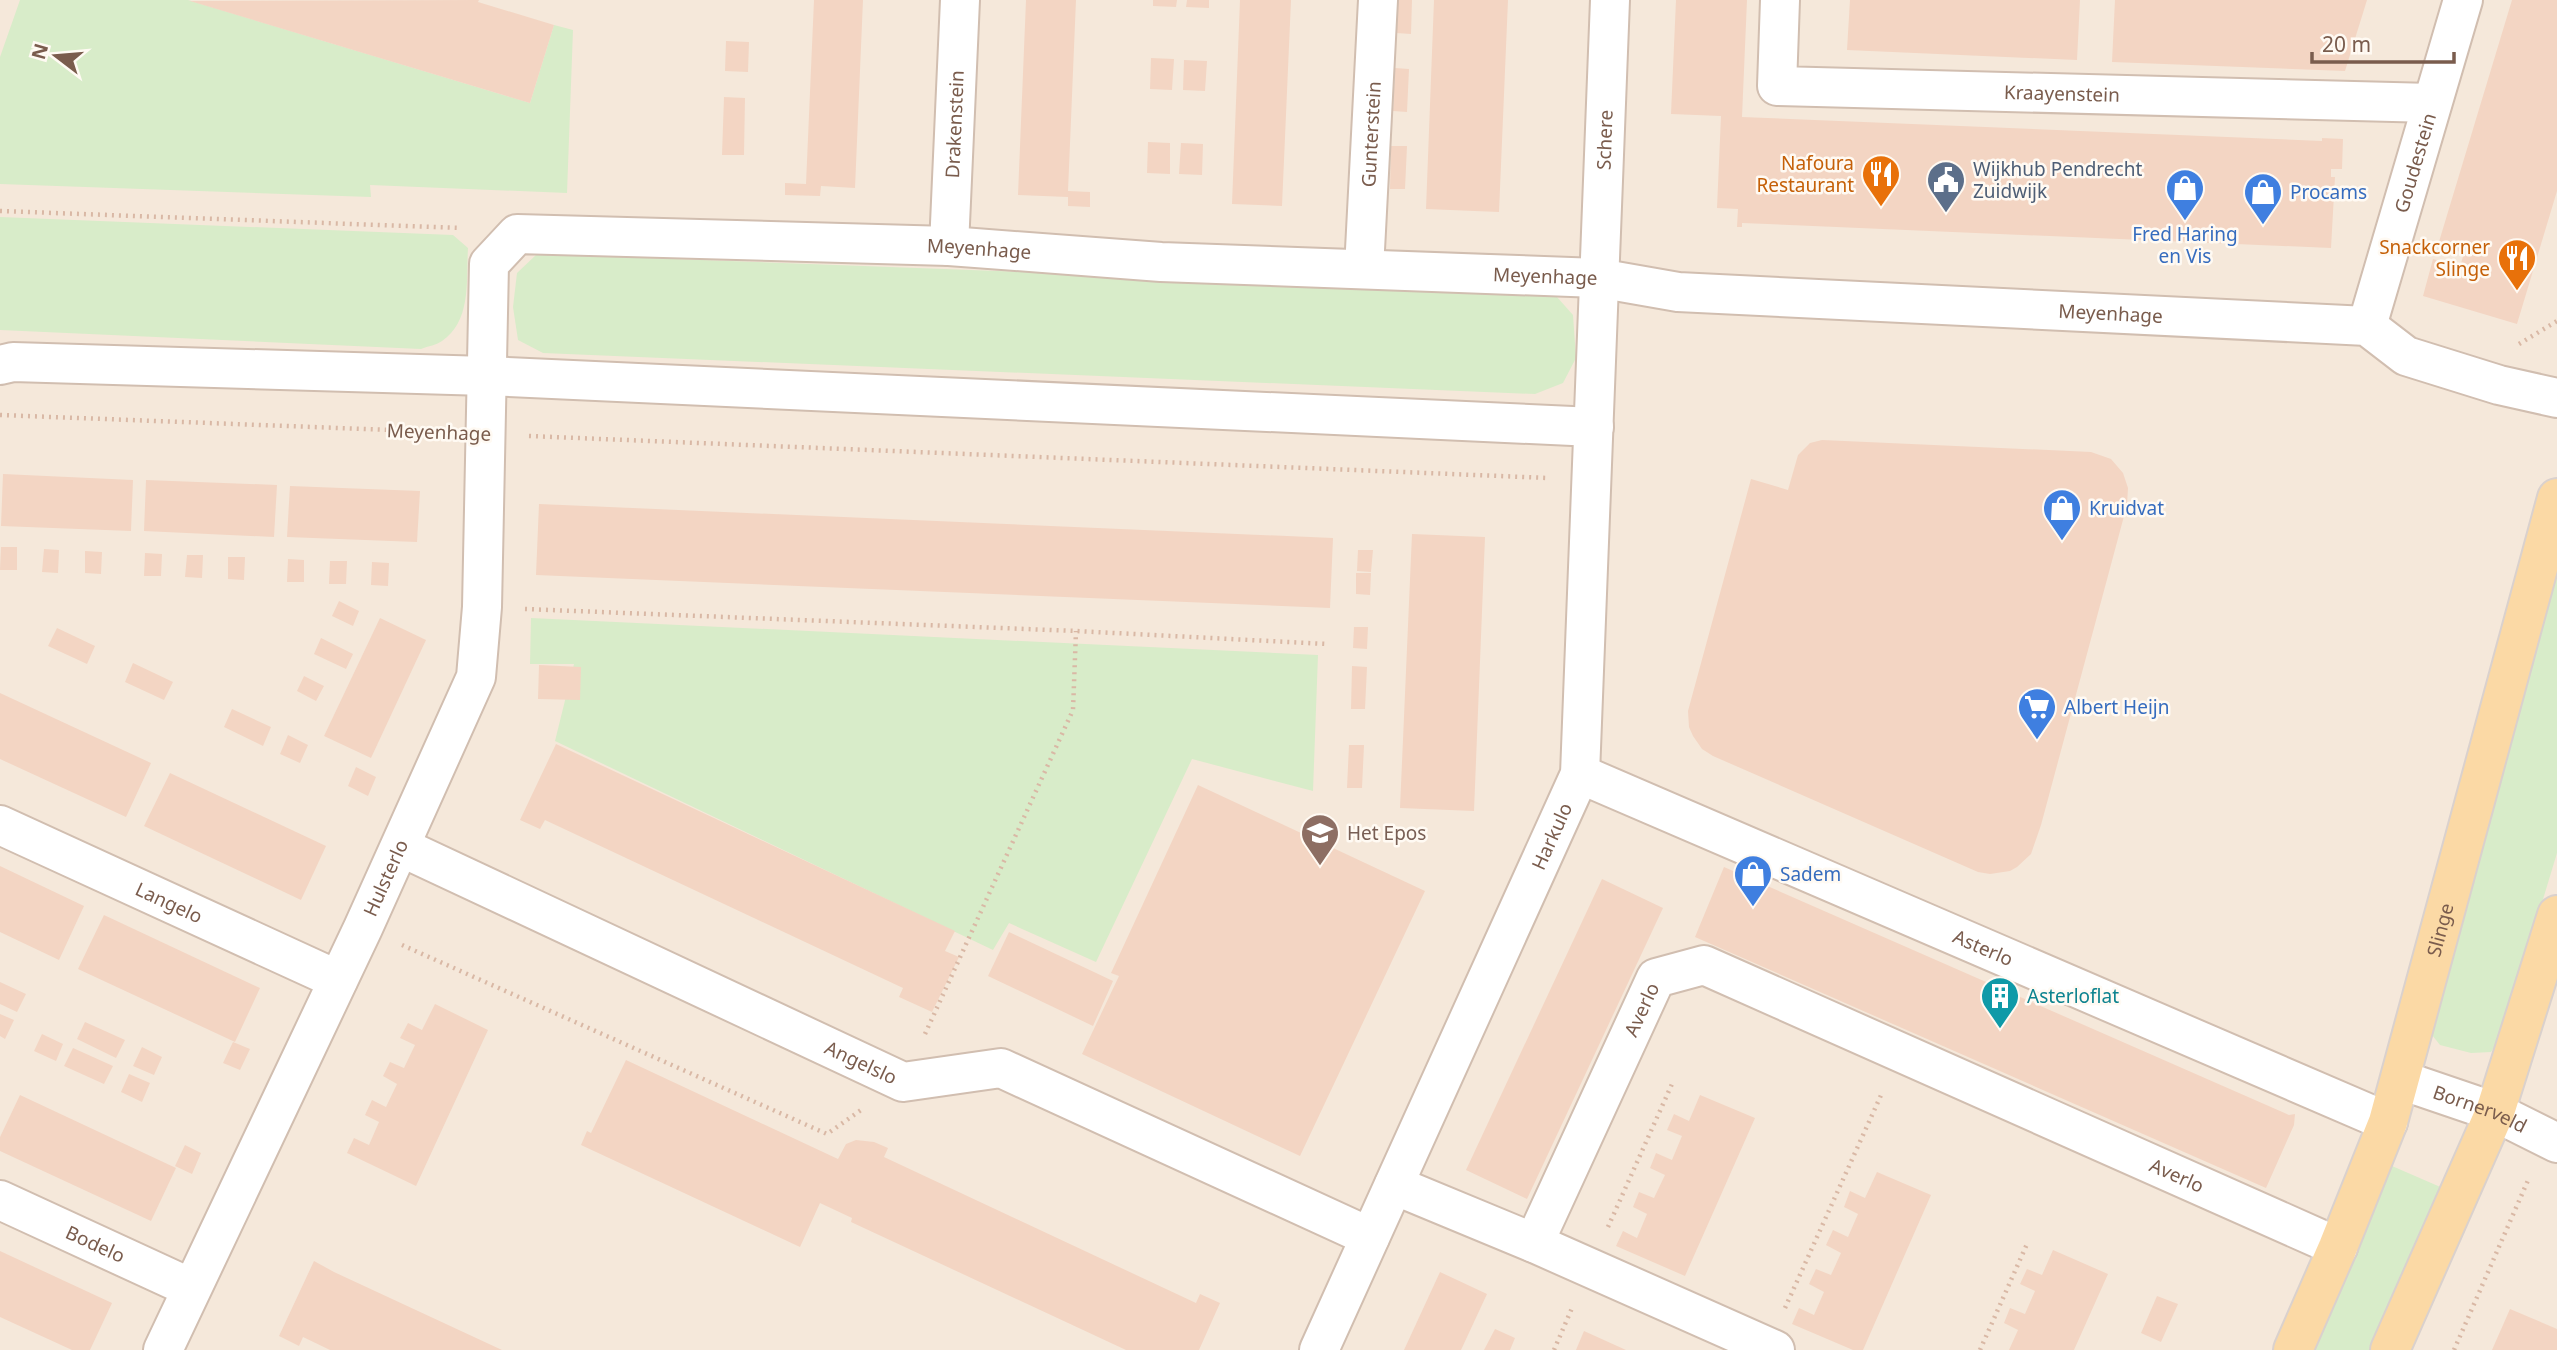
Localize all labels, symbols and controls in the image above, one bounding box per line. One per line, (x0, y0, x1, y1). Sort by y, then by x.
north arrow (21, 21, 91, 91)
scale bar (2312, 21, 2454, 65)
text: 20 m (2322, 30, 2371, 58)
text: N (25, 40, 54, 62)
street label: Drakenstein (939, 70, 970, 179)
street label: Kraayenstein (2003, 79, 2120, 108)
street label: Gunterstein (1355, 81, 1387, 188)
street label: Schere (1590, 109, 1619, 170)
street label: Goudestein (2388, 110, 2442, 216)
place label: Nafoura Restaurant (1756, 150, 1854, 198)
restaurant icon: Nafoura Restaurant (1860, 153, 1902, 208)
place label: Wijkhub Pendrecht Zuidwijk (1973, 156, 2142, 204)
public building icon: Wijkhub Pendrecht Zuidwijk (1925, 159, 1967, 214)
shop icon: Fred Haring en Vis (2164, 167, 2206, 222)
shop icon: Procams (2242, 171, 2284, 226)
place label: Procams (2290, 179, 2367, 205)
place label: Fred Haring en Vis (2132, 221, 2238, 269)
street label: Meyenhage (927, 232, 1032, 265)
place label: Snackcorner Slinge (2379, 234, 2490, 282)
restaurant icon: Snackcorner Slinge (2496, 237, 2538, 292)
street label: Meyenhage (1493, 261, 1598, 291)
street label: Meyenhage (2058, 298, 2163, 329)
street label: Meyenhage (386, 417, 492, 447)
shop icon: Kruidvat (2041, 487, 2083, 542)
place label: Kruidvat (2089, 495, 2164, 521)
supermarket icon: Albert Heijn (2016, 686, 2058, 741)
place label: Albert Heijn (2064, 694, 2169, 720)
street label: Harkulo (1525, 799, 1578, 874)
school or university icon: Het Epos (1299, 812, 1341, 867)
place label: Het Epos (1347, 820, 1426, 846)
street label: Hulsterlo (357, 835, 414, 920)
shop icon: Sadem (1732, 853, 1774, 908)
place label: Sadem (1780, 861, 1841, 887)
street label: Langelo (131, 876, 207, 929)
street label: Slinge (2420, 900, 2460, 960)
street label: Asterlo (1949, 923, 2017, 972)
building icon: Asterloflat (1979, 975, 2021, 1030)
street label: Averlo (1618, 978, 1665, 1041)
place label: Asterloflat (2027, 983, 2119, 1009)
street label: Angelslo (821, 1034, 901, 1090)
street label: Bornerveld (2429, 1079, 2531, 1139)
street label: Averlo (2146, 1152, 2208, 1199)
street label: Bodelo (61, 1219, 129, 1269)

